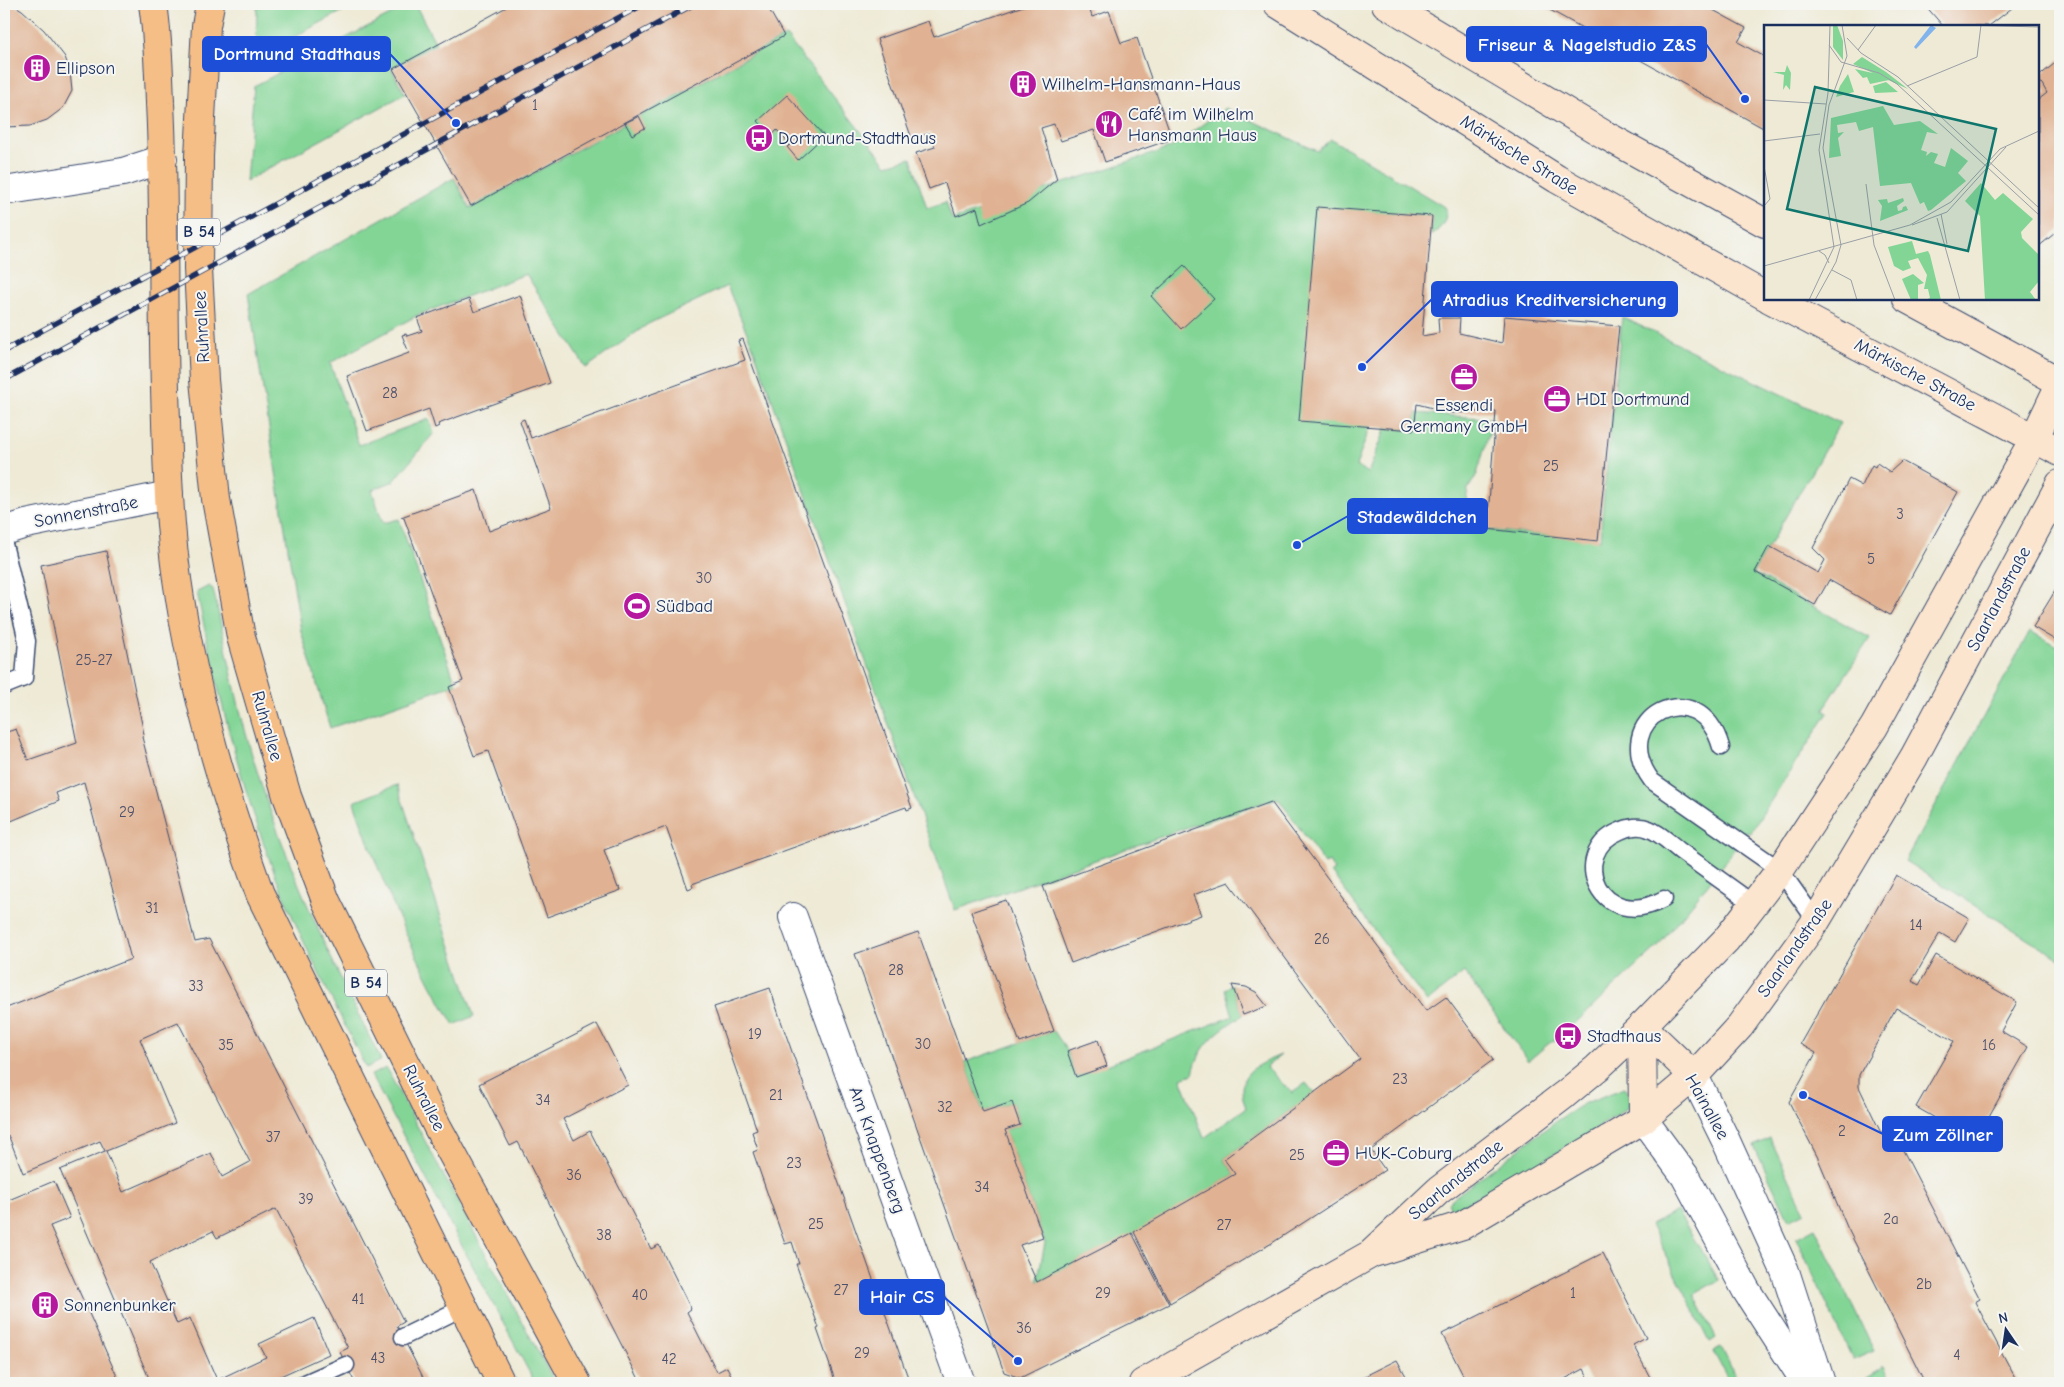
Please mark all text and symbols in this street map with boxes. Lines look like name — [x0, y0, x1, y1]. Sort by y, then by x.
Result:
inset map — [1764, 25, 2039, 300]
callout: Friseur & Nagelstudio Z&S — [1467, 27, 1706, 61]
text: Friseur & Nagelstudio Z&S — [1478, 34, 1696, 56]
callout: Dortmund Stadthaus — [203, 37, 390, 71]
text: Dortmund Stadthaus — [213, 43, 381, 65]
building icon: Ellipson — [22, 53, 52, 83]
place label: Ellipson — [56, 58, 115, 79]
building icon: Wilhelm-Hansmann-Haus — [1008, 69, 1038, 99]
place label: Wilhelm-Hansmann-Haus — [1042, 74, 1240, 95]
house number: 1 — [532, 96, 538, 114]
place label: Café im Wilhelm Hansmann Haus — [1128, 104, 1257, 146]
restaurant icon: Café im Wilhelm Hansmann Haus — [1094, 109, 1124, 139]
street label: Märkische Straße — [1456, 110, 1582, 200]
bus stop icon: Dortmund-Stadthaus — [744, 123, 774, 153]
place label: Dortmund-Stadthaus — [778, 128, 936, 149]
road number: B 54 — [178, 218, 220, 246]
callout: Atradius Kreditversicherung — [1432, 282, 1677, 316]
text: Atradius Kreditversicherung — [1443, 289, 1667, 311]
street label: Ruhrallee — [190, 291, 214, 363]
street label: Märkische Straße — [1851, 334, 1979, 416]
office icon: Essendi Germany GmbH — [1449, 362, 1479, 392]
house number: 28 — [382, 384, 398, 402]
office icon: HDI Dortmund — [1542, 384, 1572, 414]
place label: HDI Dortmund — [1576, 389, 1690, 410]
place label: Essendi Germany GmbH — [1400, 395, 1528, 437]
house number: 25 — [1543, 457, 1559, 475]
street label: Sonnenstraße — [32, 492, 140, 532]
callout: Stadewäldchen — [1348, 499, 1487, 533]
house number: 3 — [1896, 505, 1904, 523]
text: Stadewäldchen — [1357, 506, 1477, 528]
street label: Saarlandstraße — [1963, 543, 2035, 655]
house number: 5 — [1867, 550, 1875, 568]
house number: 30 — [696, 569, 712, 587]
sports icon: Südbad — [622, 591, 652, 621]
place label: Südbad — [656, 596, 713, 617]
house number: 25-27 — [76, 651, 112, 669]
street label: Ruhrallee — [247, 689, 287, 763]
house number: 29 — [119, 803, 135, 821]
street label: Saarlandstraße — [1753, 895, 1837, 1001]
house number: 31 — [145, 899, 159, 917]
house number: 14 — [1909, 916, 1923, 934]
house number: 26 — [1314, 930, 1330, 948]
house number: 28 — [888, 961, 904, 979]
road number: B 54 — [345, 970, 387, 996]
house number: 33 — [188, 977, 204, 995]
bus stop icon: Stadthaus — [1553, 1021, 1583, 1051]
house number: 19 — [748, 1025, 762, 1043]
place label: Stadthaus — [1587, 1026, 1661, 1047]
house number: 30 — [915, 1035, 931, 1053]
house number: 35 — [218, 1036, 234, 1054]
house number: 16 — [1982, 1036, 1996, 1054]
street label: Ruhrallee — [398, 1061, 450, 1135]
house number: 23 — [1392, 1070, 1408, 1088]
street label: Hainallee — [1680, 1071, 1734, 1143]
street label: Am Knappenberg — [844, 1084, 910, 1216]
house number: 21 — [769, 1086, 783, 1104]
house number: 34 — [536, 1091, 550, 1109]
house number: 32 — [937, 1098, 953, 1116]
callout: Zum Zöllner — [1883, 1117, 2002, 1151]
house number: 2 — [1838, 1122, 1846, 1140]
text: Zum Zöllner — [1893, 1124, 1993, 1146]
house number: 37 — [266, 1128, 280, 1146]
street label: Saarlandstraße — [1404, 1135, 1508, 1225]
office icon: HUK-Coburg — [1321, 1138, 1351, 1168]
place label: HUK-Coburg — [1355, 1143, 1453, 1164]
house number: 25 — [1289, 1146, 1305, 1164]
house number: 23 — [786, 1154, 802, 1172]
house number: 36 — [566, 1166, 582, 1184]
house number: 34 — [975, 1178, 989, 1196]
house number: 39 — [298, 1190, 314, 1208]
house number: 2a — [1883, 1210, 1899, 1228]
house number: 25 — [808, 1215, 824, 1233]
house number: 27 — [1217, 1216, 1231, 1234]
house number: 38 — [596, 1226, 612, 1244]
house number: 2b — [1916, 1275, 1932, 1293]
callout: Hair CS — [860, 1280, 944, 1314]
house number: 27 — [834, 1281, 848, 1299]
house number: 29 — [1095, 1284, 1111, 1302]
house number: 1 — [1570, 1284, 1576, 1302]
house number: 40 — [632, 1286, 648, 1304]
text: Hair CS — [870, 1286, 934, 1308]
building icon: Sonnenbunker — [30, 1290, 60, 1320]
house number: 41 — [351, 1290, 365, 1308]
place label: Sonnenbunker — [64, 1295, 176, 1316]
north arrow — [1982, 1304, 2032, 1354]
text: N — [1997, 1309, 2010, 1327]
house number: 36 — [1016, 1319, 1032, 1337]
house number: 29 — [854, 1344, 870, 1362]
house number: 4 — [1953, 1346, 1961, 1364]
house number: 43 — [371, 1349, 385, 1367]
house number: 42 — [661, 1350, 677, 1368]

